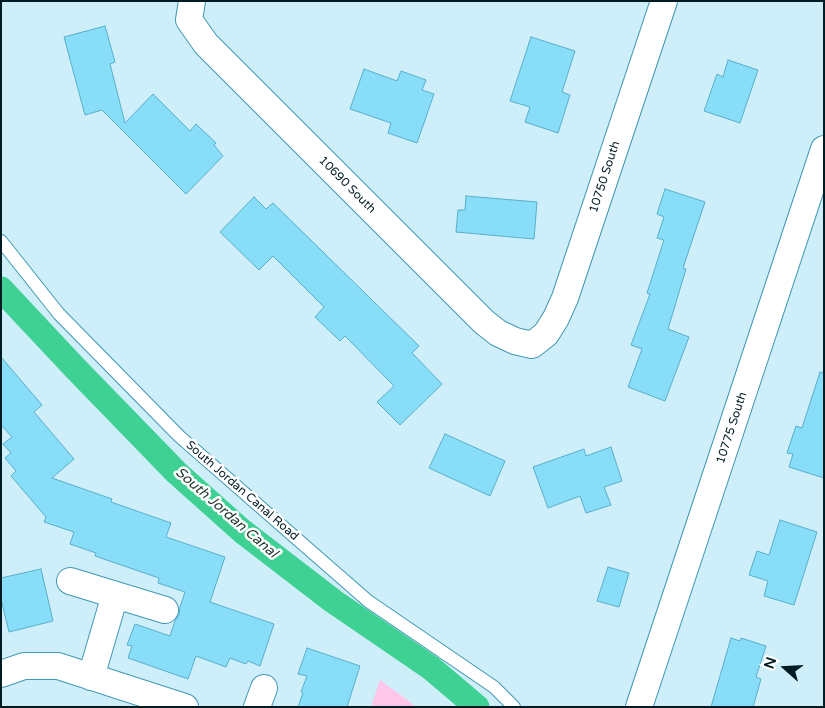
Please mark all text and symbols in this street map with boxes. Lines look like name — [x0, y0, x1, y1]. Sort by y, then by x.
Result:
street label: 10750 South — [587, 139, 623, 215]
street label: 10690 South — [316, 154, 378, 216]
street label: 10775 South — [714, 390, 750, 466]
street label: South Jordan Canal Road — [183, 438, 301, 544]
water label: South Jordan Canal — [172, 464, 280, 562]
north arrow — [760, 643, 810, 693]
text: N — [760, 655, 780, 671]

